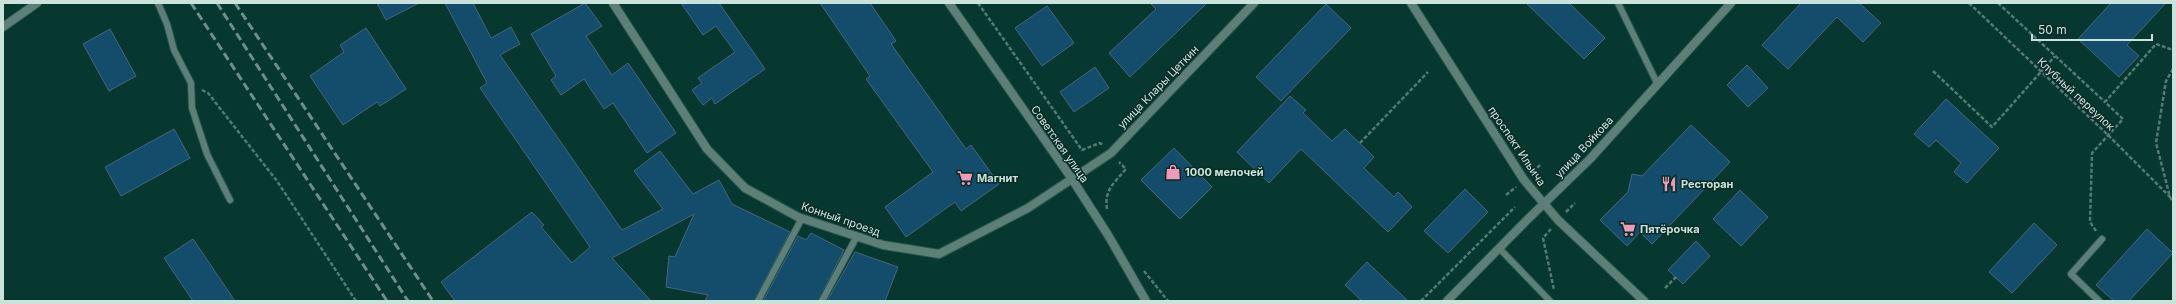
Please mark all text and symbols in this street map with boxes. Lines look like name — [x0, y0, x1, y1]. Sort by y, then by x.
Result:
scale bar — [2032, 16, 2152, 42]
text: 50 m — [2038, 22, 2067, 37]
street label: улица Клары Цеткин — [1114, 42, 1202, 132]
street label: Клубный переулок — [2034, 54, 2118, 134]
street label: Советская улица — [1028, 103, 1092, 185]
street label: проспект Ильича — [1485, 104, 1549, 188]
street label: улица Войкова — [1552, 113, 1616, 181]
shop icon: 1000 мелочей — [1164, 163, 1182, 181]
place label: 1000 мелочей — [1185, 165, 1264, 179]
supermarket icon: Магнит — [956, 169, 974, 187]
place label: Магнит — [977, 171, 1018, 185]
restaurant icon: Ресторан — [1660, 175, 1678, 193]
place label: Ресторан — [1681, 177, 1734, 191]
street label: Конный проезд — [800, 199, 883, 239]
supermarket icon: Пятёрочка — [1619, 220, 1637, 238]
place label: Пятёрочка — [1640, 222, 1700, 236]

